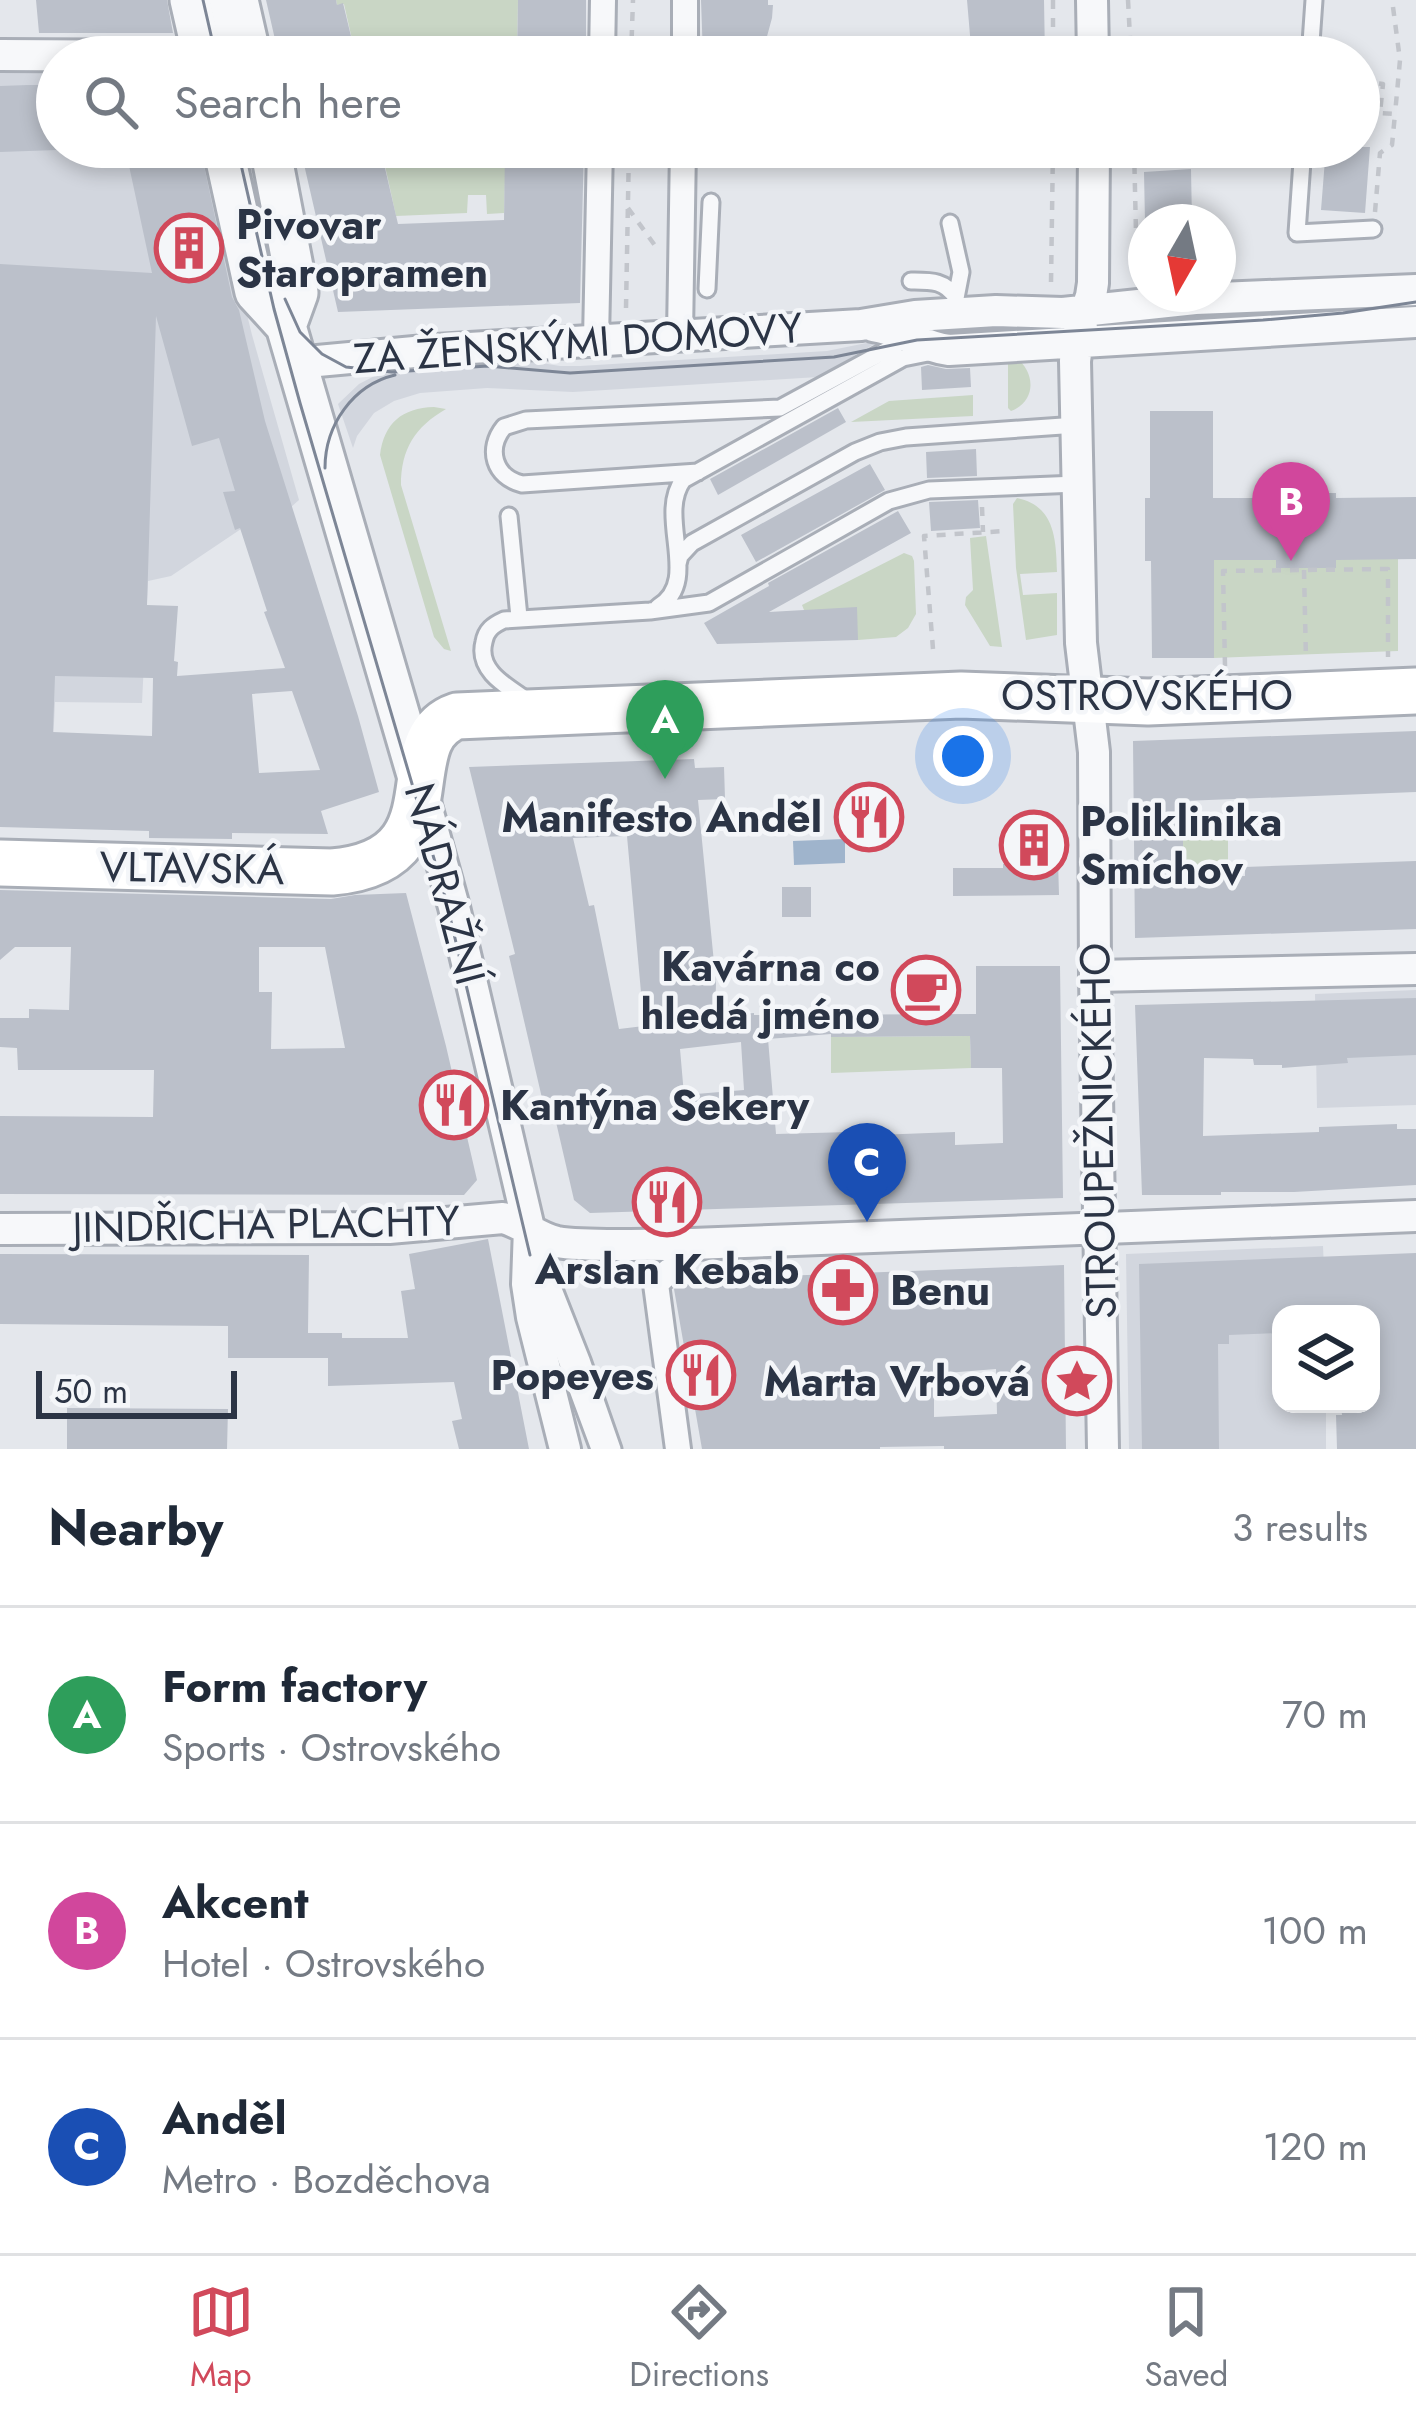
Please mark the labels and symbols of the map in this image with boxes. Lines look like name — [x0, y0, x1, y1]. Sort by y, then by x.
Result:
place label: Pivovar Staropramen — [236, 194, 488, 303]
north arrow — [1128, 204, 1236, 312]
building icon: Pivovar Staropramen — [154, 213, 224, 283]
street label: ZA ŽENSKÝMI DOMOVY — [352, 297, 805, 389]
pin: B — [1252, 462, 1330, 561]
street label: OSTROVSKÉHO — [1001, 665, 1293, 726]
pin: A — [626, 680, 704, 779]
your location — [933, 726, 993, 786]
street label: NÁDRAŽNÍ — [389, 777, 501, 992]
restaurant icon: Manifesto Anděl — [834, 782, 904, 852]
place label: Manifesto Anděl — [501, 787, 822, 848]
place label: Poliklinika Smíchov — [1080, 791, 1282, 900]
building icon: Poliklinika Smíchov — [999, 810, 1069, 880]
street label: VLTAVSKÁ — [99, 836, 285, 900]
place label: Kavárna co hledá jméno — [640, 936, 880, 1045]
street label: STROUPEŽNICKÉHO — [1064, 942, 1132, 1320]
cafe icon: Kavárna co hledá jméno — [891, 955, 961, 1025]
restaurant icon: Kantýna Sekery — [419, 1070, 489, 1140]
place label: Kantýna Sekery — [500, 1075, 810, 1136]
pin: C — [828, 1123, 906, 1222]
restaurant icon: Arslan Kebab — [632, 1167, 702, 1237]
street label: JINDŘICHA PLACHTY — [67, 1190, 461, 1258]
place label: Arslan Kebab — [534, 1239, 799, 1300]
pharmacy icon: Benu — [808, 1255, 878, 1325]
place label: Benu — [890, 1260, 990, 1321]
restaurant icon: Popeyes — [666, 1340, 736, 1410]
place label: Popeyes — [490, 1345, 654, 1406]
place icon: Marta Vrbová — [1042, 1346, 1112, 1416]
place label: Marta Vrbová — [764, 1351, 1030, 1412]
scale bar — [36, 1365, 237, 1418]

